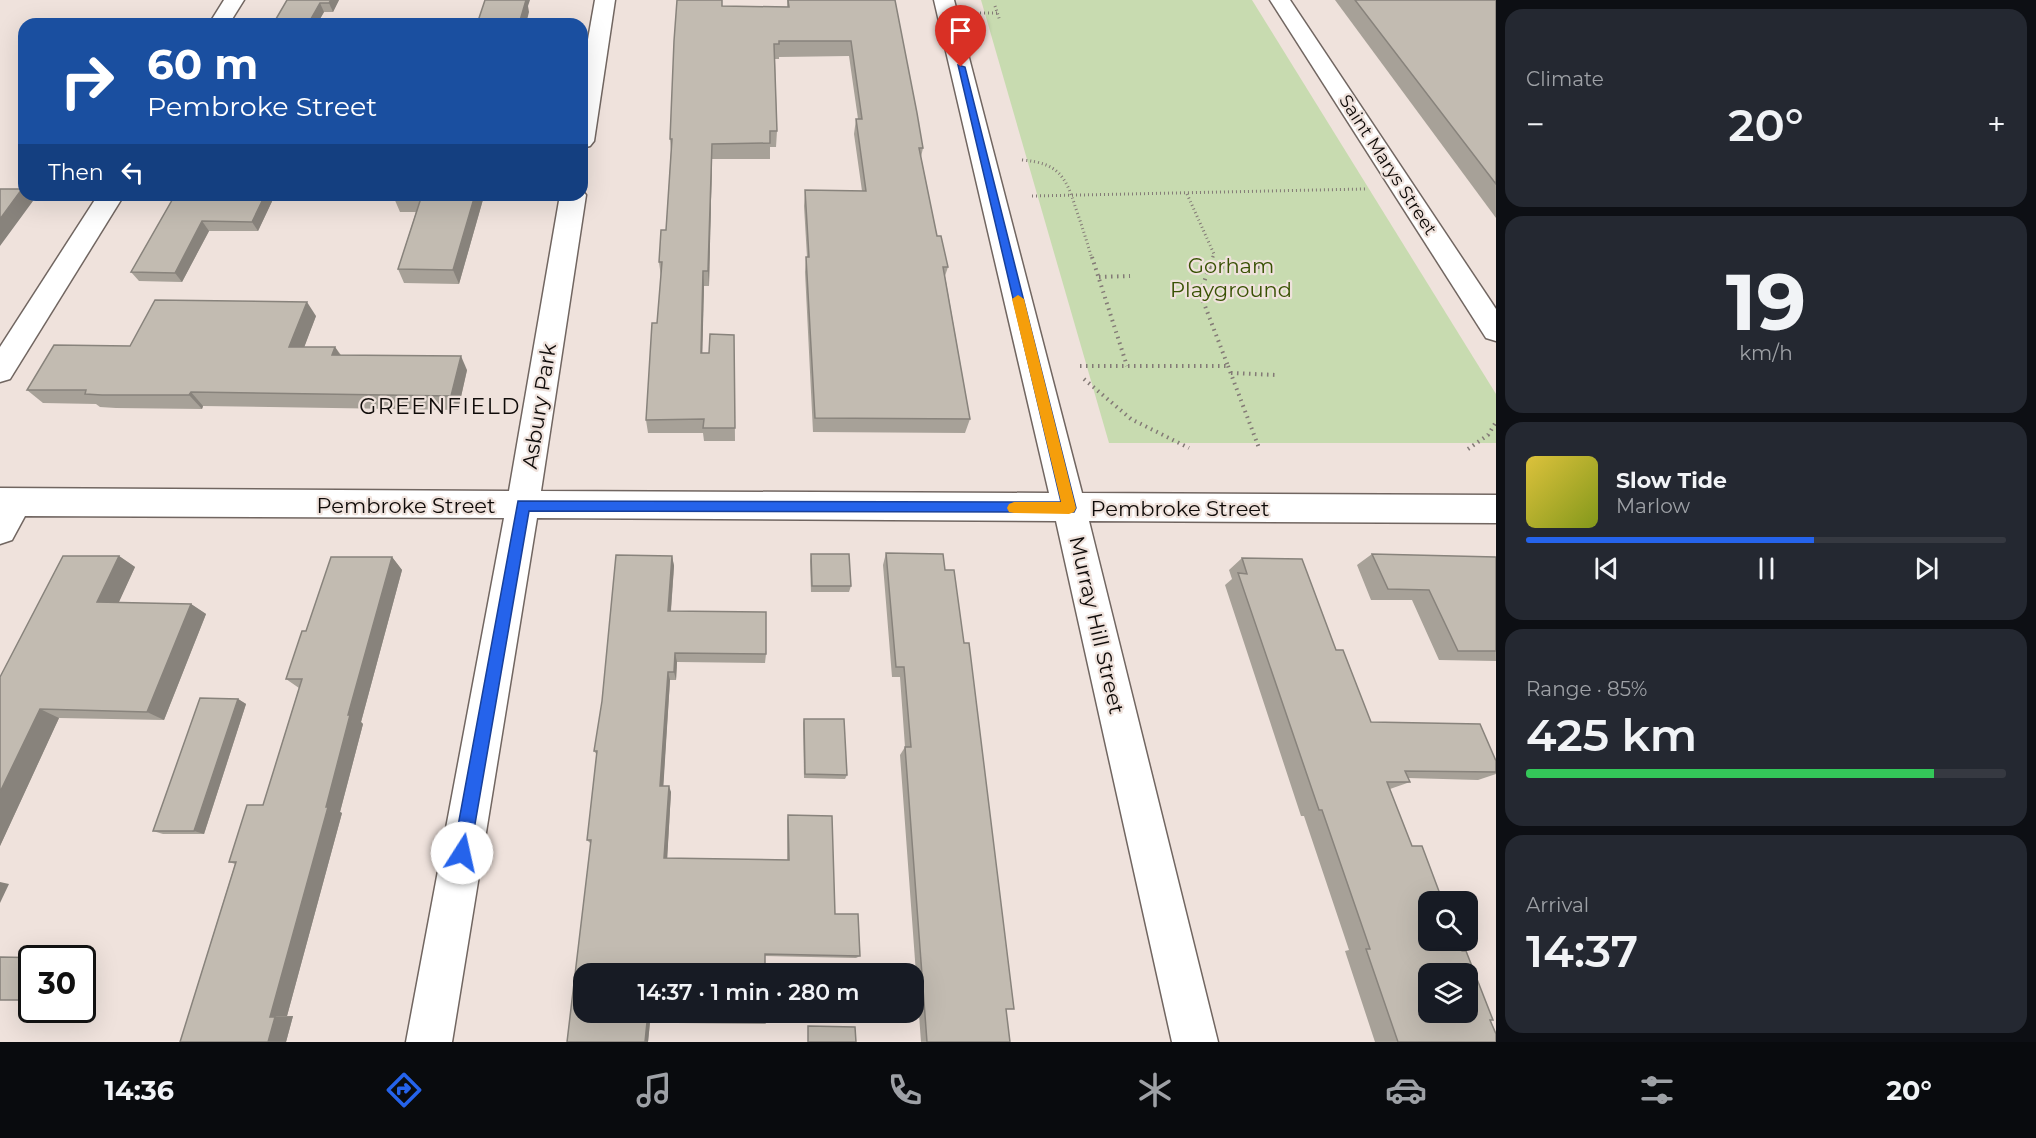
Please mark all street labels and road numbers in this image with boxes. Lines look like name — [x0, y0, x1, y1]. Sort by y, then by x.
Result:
street label: Saint Marys Street — [1334, 91, 1442, 239]
street label: Asbury Park — [517, 341, 561, 471]
street label: Pembroke Street — [316, 493, 496, 518]
street label: Pembroke Street — [1090, 496, 1270, 521]
street label: Murray Hill Street — [1064, 534, 1130, 716]

